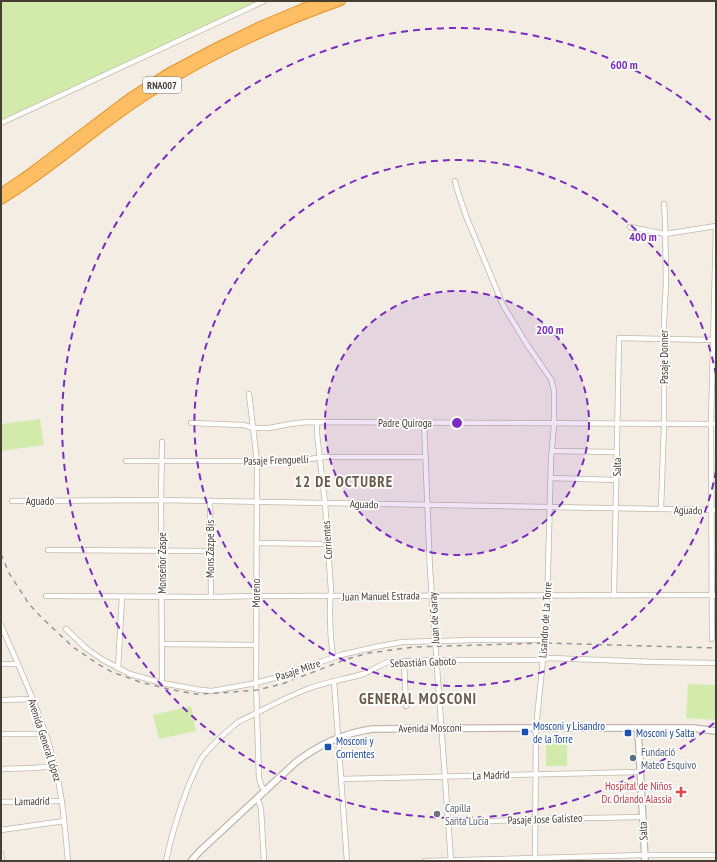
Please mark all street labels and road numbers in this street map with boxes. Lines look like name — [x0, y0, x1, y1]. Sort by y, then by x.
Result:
road number: RNA007 — [143, 77, 181, 93]
street label: Pasaje Donner — [657, 330, 671, 384]
street label: Padre Quiroga — [378, 416, 432, 430]
street label: Pasaje Frenguelli — [243, 452, 309, 468]
street label: Salta — [610, 457, 624, 477]
street label: Aguado — [26, 494, 55, 508]
street label: Aguado — [350, 497, 379, 511]
street label: Aguado — [674, 503, 703, 517]
street label: Mons.Zazpe Bis — [203, 520, 217, 578]
street label: Corrientes — [319, 520, 335, 560]
street label: Monseñor Zaspe — [155, 532, 169, 594]
street label: Moreno — [249, 578, 263, 607]
street label: Lisandro de La Torre — [535, 581, 555, 659]
street label: Juan Manuel Estrada — [341, 588, 420, 604]
street label: Juan de Garay — [426, 591, 442, 645]
street label: Sebastián Gaboto — [390, 654, 457, 670]
street label: Pasaje Mitre — [274, 656, 323, 684]
street label: Avenida General López — [25, 697, 65, 783]
street label: Avenida Mosconi — [398, 720, 462, 736]
street label: La Madrid — [472, 767, 510, 783]
street label: Lamadrid — [14, 794, 50, 808]
street label: Pasaje Jose Galisteo — [507, 811, 583, 827]
street label: Salta — [636, 821, 650, 841]

